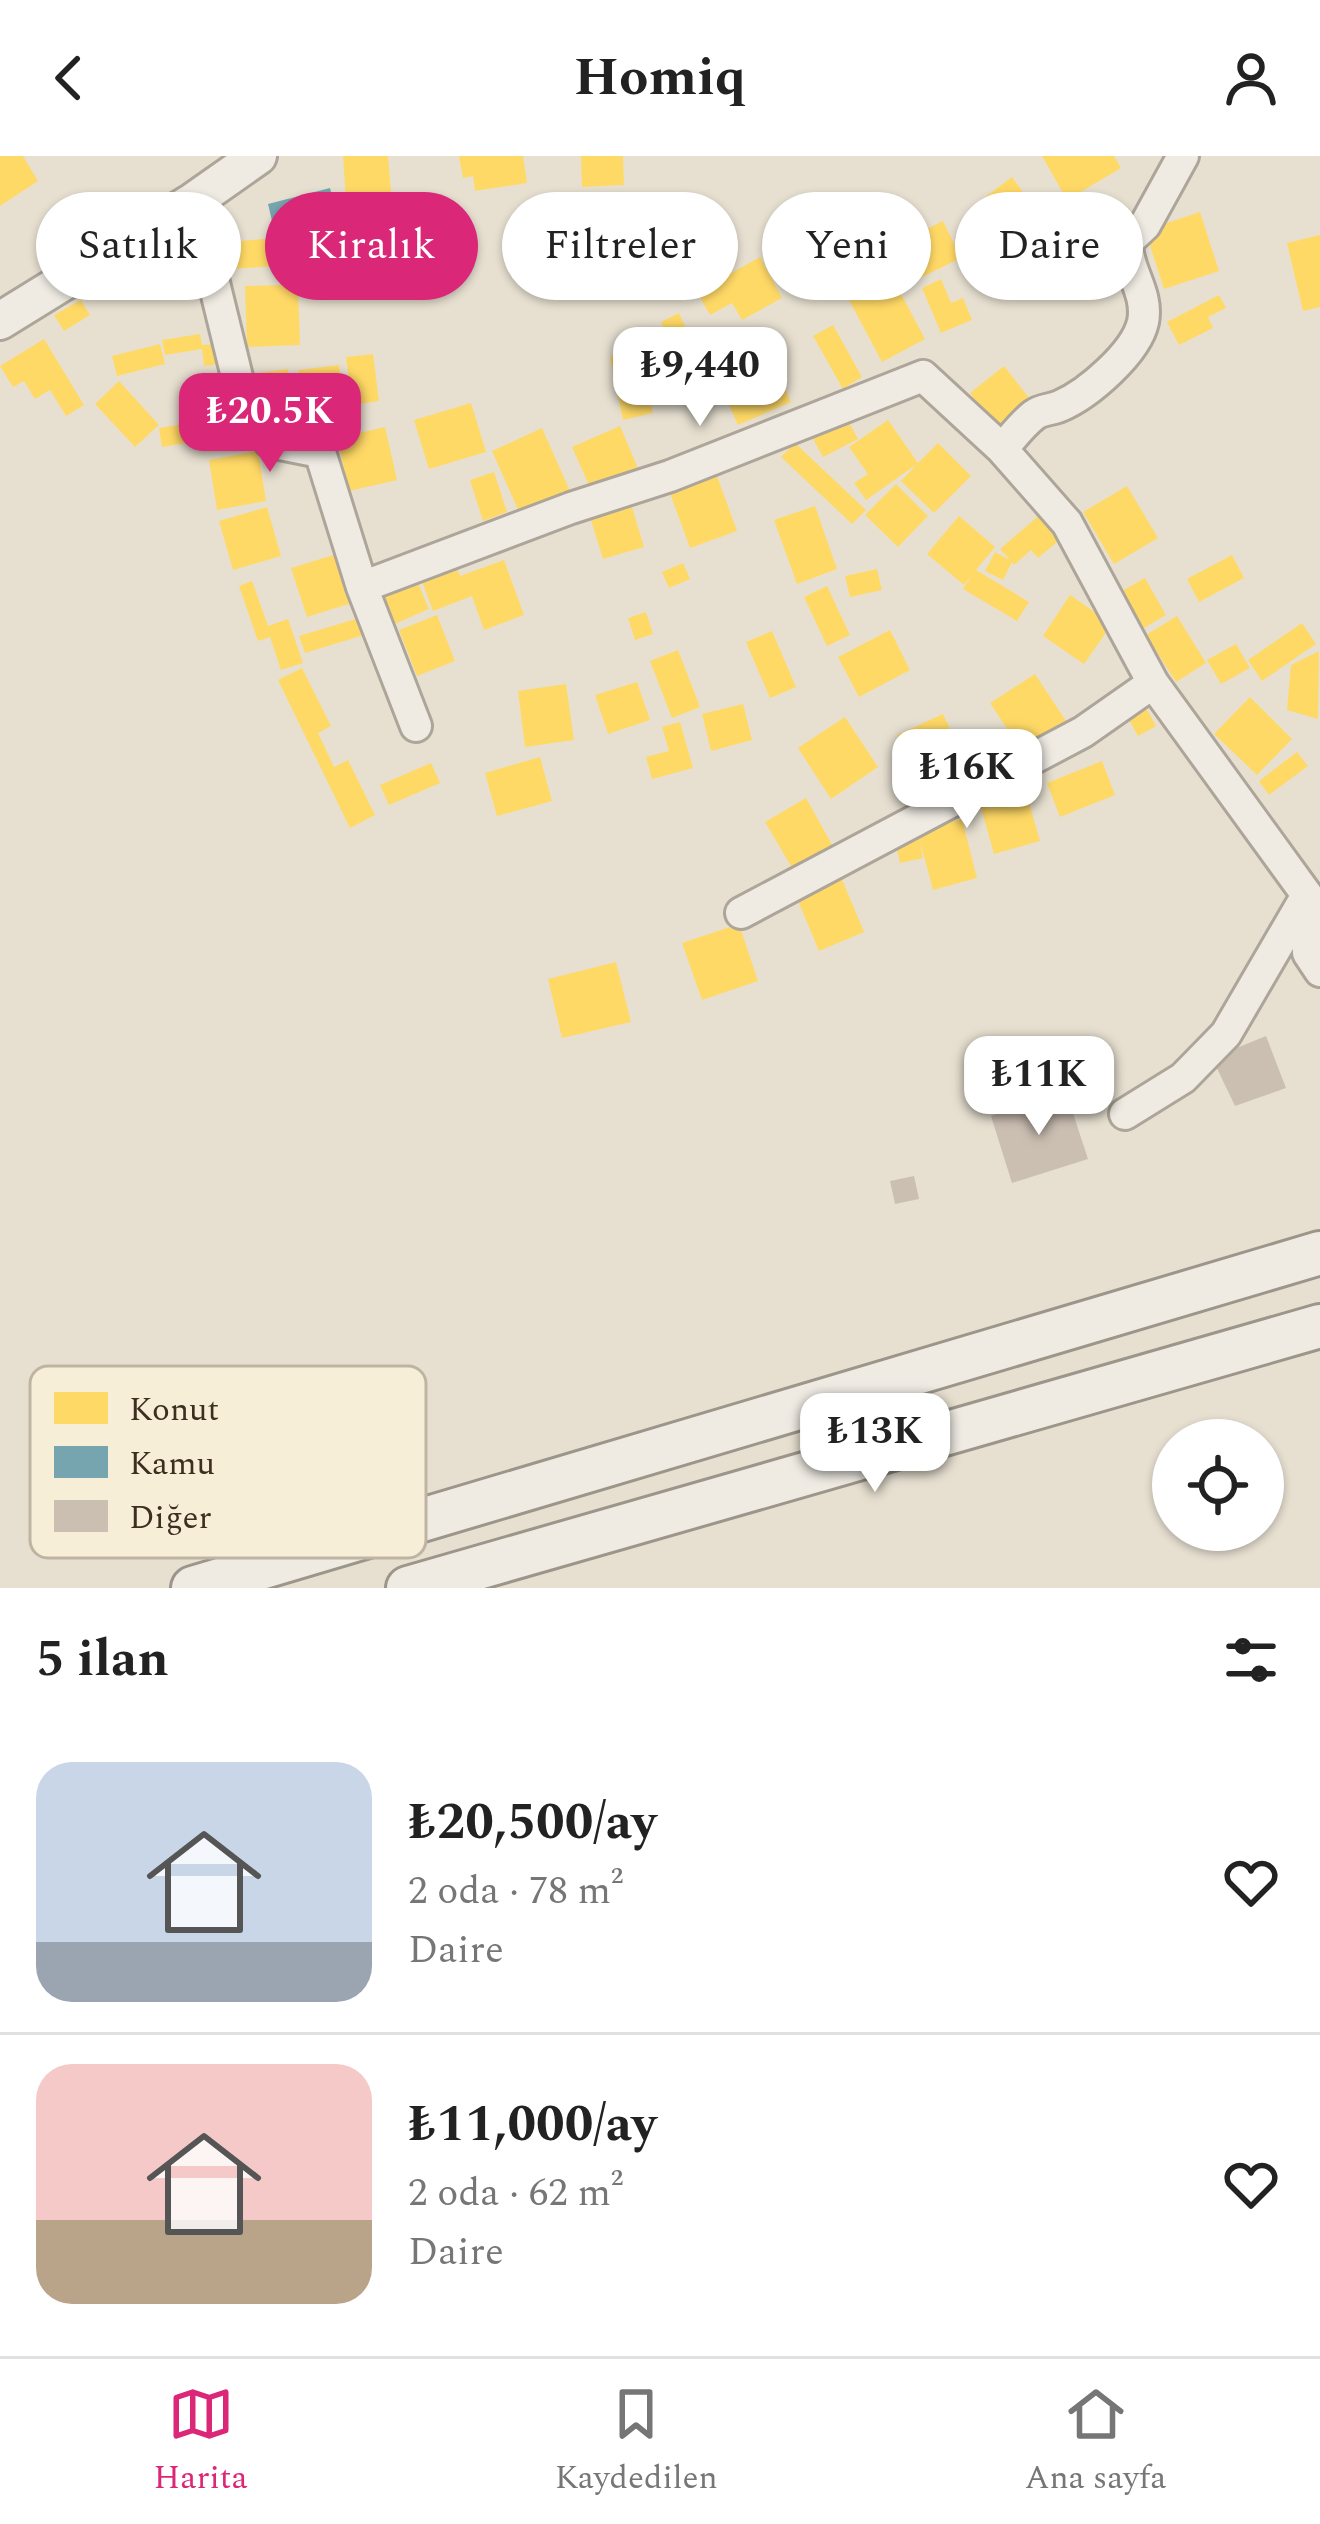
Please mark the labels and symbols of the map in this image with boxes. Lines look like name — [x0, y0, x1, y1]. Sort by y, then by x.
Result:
pin: ₺9,440 — [602, 327, 798, 429]
pin: ₺20.5K — [172, 373, 368, 475]
pin: ₺16K — [896, 729, 1038, 831]
pin: ₺11K — [968, 1036, 1110, 1138]
legend — [30, 1366, 426, 1558]
text: Konut — [129, 1385, 219, 1435]
pin: ₺13K — [804, 1393, 946, 1495]
text: Kamu — [129, 1439, 215, 1489]
text: Diğer — [129, 1493, 212, 1543]

